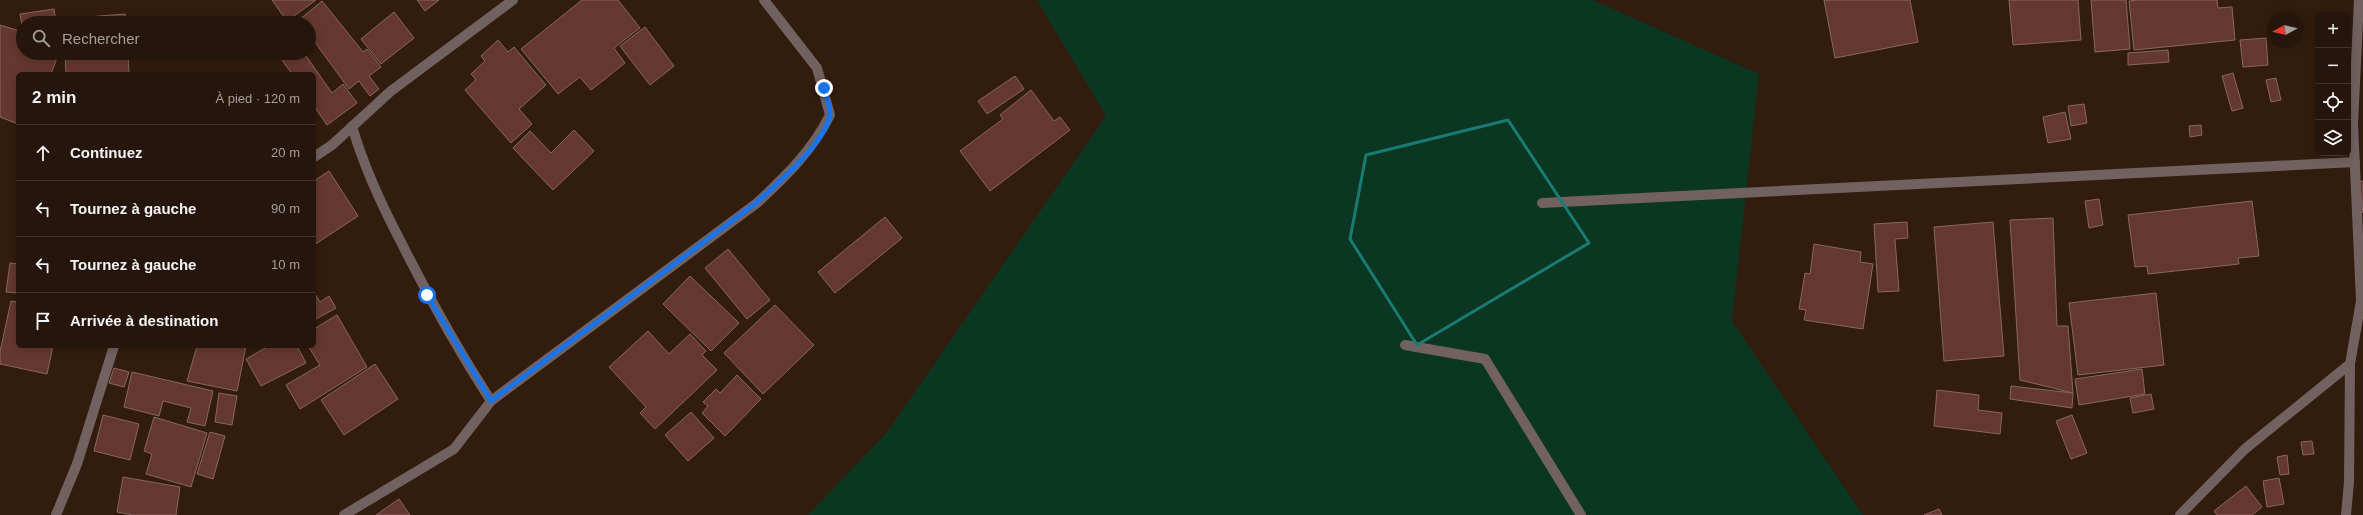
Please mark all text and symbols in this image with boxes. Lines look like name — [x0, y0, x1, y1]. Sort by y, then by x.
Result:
north arrow — [2267, 12, 2303, 48]
map controls — [2315, 12, 2351, 156]
button: + — [2315, 12, 2351, 48]
search box — [16, 16, 316, 60]
icon: search — [30, 27, 52, 49]
text: Rechercher — [62, 30, 140, 47]
button: − — [2315, 48, 2351, 84]
route end — [815, 79, 833, 97]
button: locate — [2315, 84, 2351, 120]
text: 2 min — [32, 88, 76, 107]
text: À pied · 120 m — [215, 91, 300, 106]
button: layers — [2315, 120, 2351, 156]
icon: ahead — [32, 142, 54, 164]
text: Continuez — [70, 144, 143, 161]
text: 20 m — [271, 145, 300, 160]
icon: left — [32, 198, 54, 220]
text: Tournez à gauche — [70, 200, 196, 217]
text: 90 m — [271, 201, 300, 216]
icon: left — [32, 254, 54, 276]
text: Tournez à gauche — [70, 256, 196, 273]
text: 10 m — [271, 257, 300, 272]
route start — [418, 286, 436, 304]
icon: arrive — [32, 310, 54, 332]
text: Arrivée à destination — [70, 312, 218, 329]

